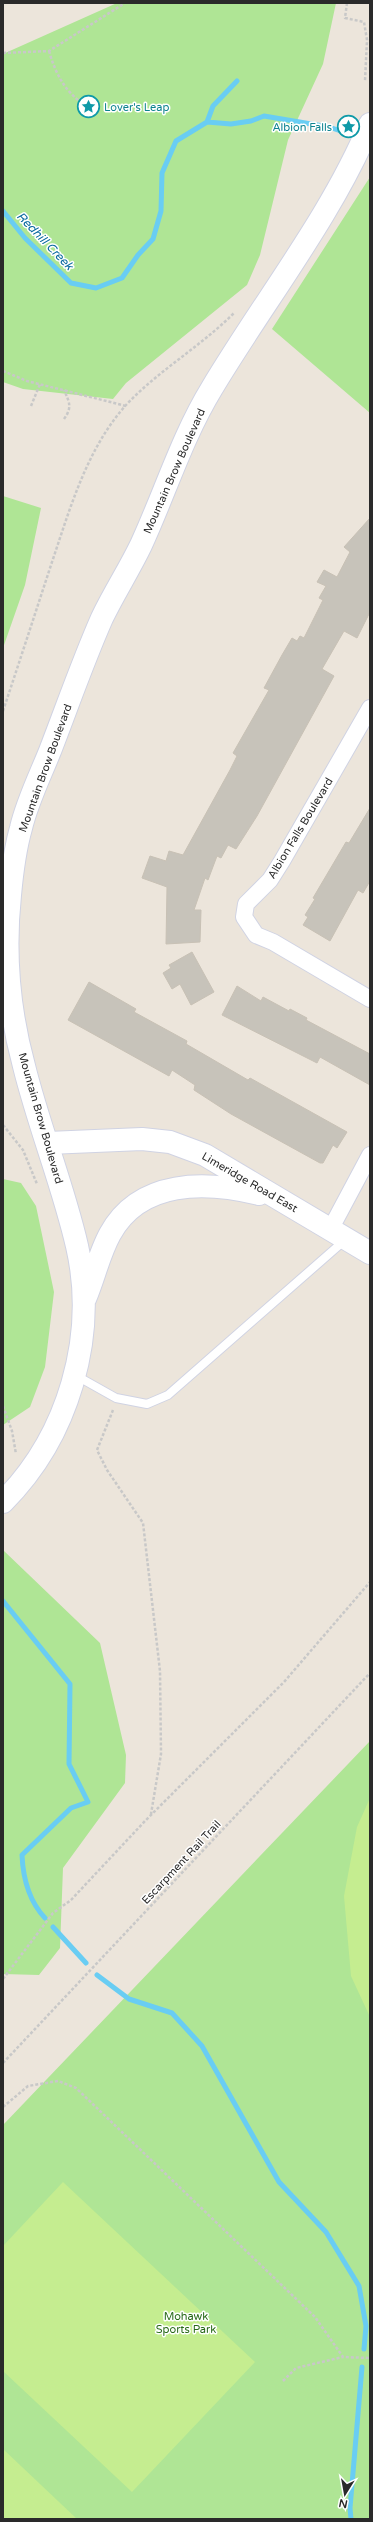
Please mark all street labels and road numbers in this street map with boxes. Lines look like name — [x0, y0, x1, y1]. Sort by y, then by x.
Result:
street label: Mountain Brow Boulevard — [141, 407, 208, 536]
street label: Mountain Brow Boulevard — [16, 702, 75, 834]
street label: Albion Falls Boulevard — [265, 775, 336, 881]
street label: Mountain Brow Boulevard — [16, 1051, 65, 1185]
street label: Limeridge Road East — [200, 1150, 300, 1215]
street label: Escarpment Rail Trail — [139, 1818, 224, 1907]

